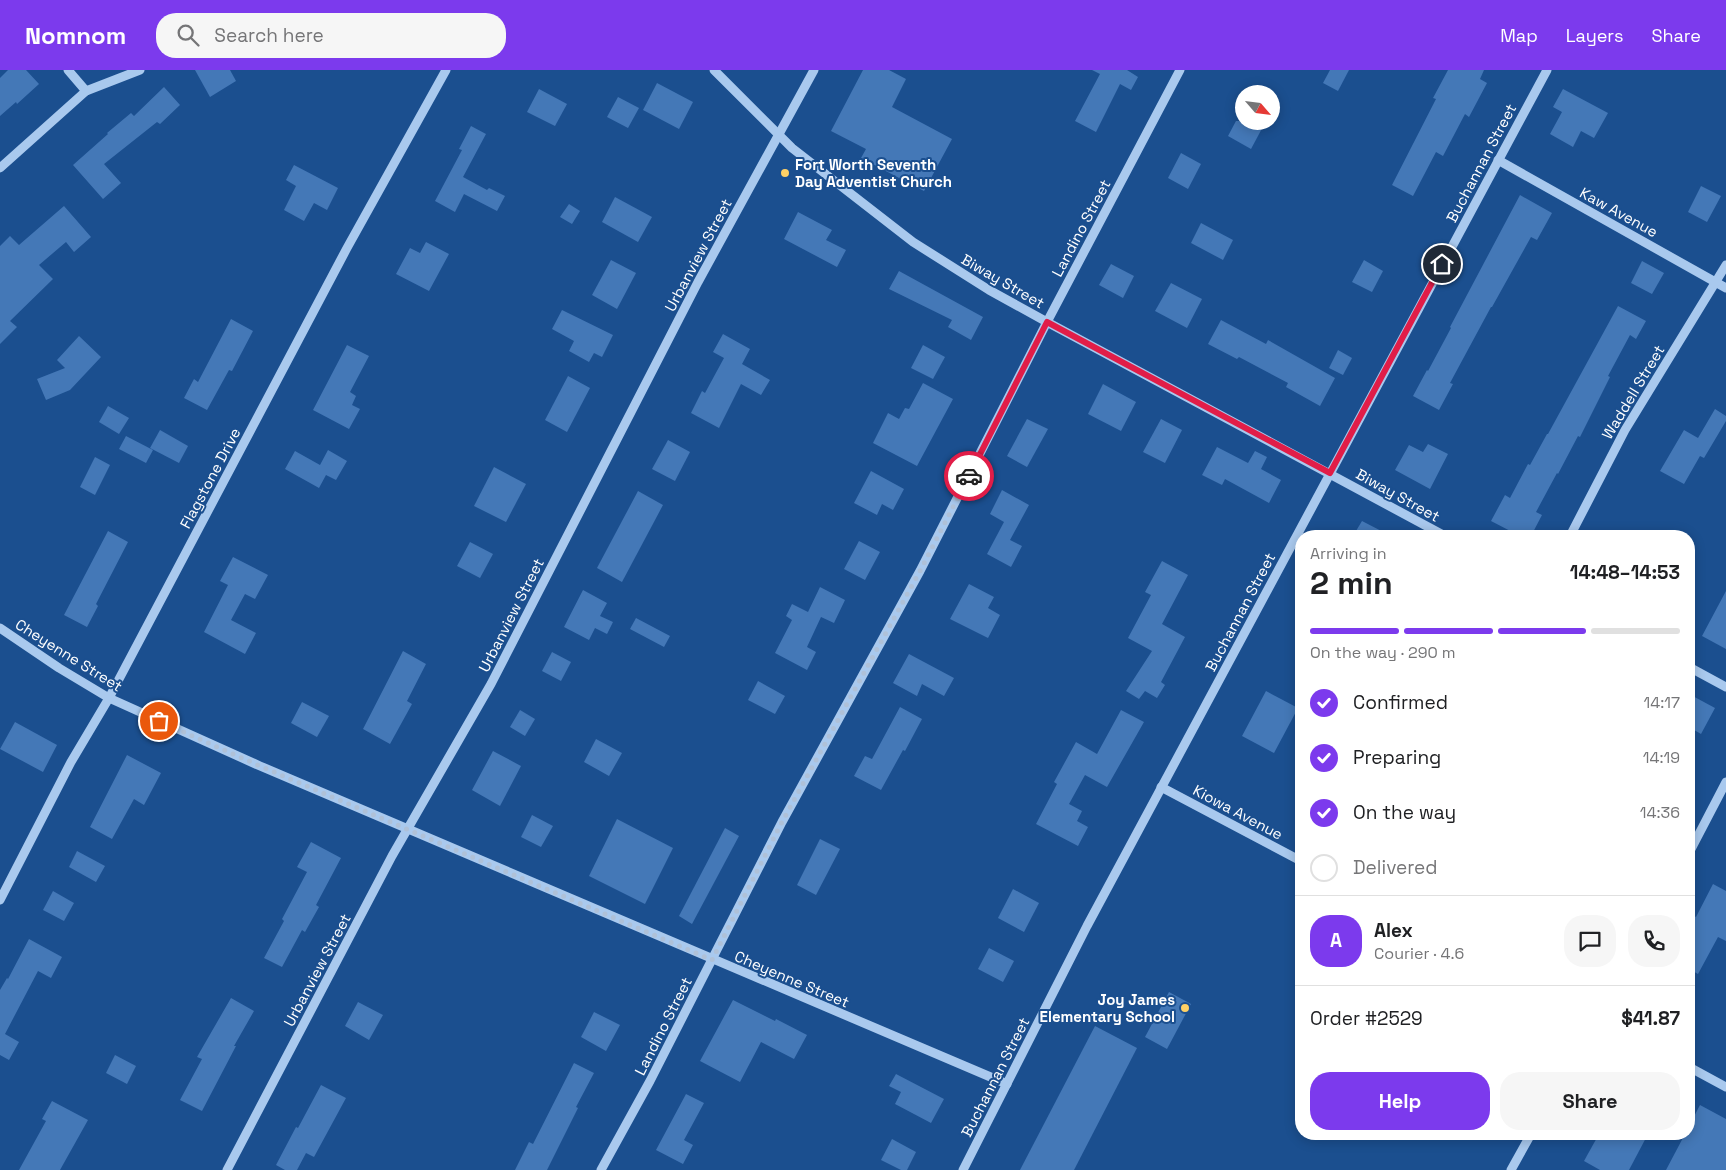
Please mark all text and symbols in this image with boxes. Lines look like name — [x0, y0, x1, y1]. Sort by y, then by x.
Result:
search box — [156, 13, 506, 58]
text: Nomnom — [25, 20, 126, 51]
icon: search — [174, 21, 202, 49]
text: Search here — [214, 23, 324, 48]
text: Map — [1500, 24, 1538, 47]
text: Layers — [1566, 24, 1623, 47]
text: Share — [1651, 24, 1701, 47]
north arrow — [1235, 85, 1280, 130]
map controls — [1235, 85, 1280, 130]
street label: Buchannan Street — [1442, 100, 1520, 226]
place label: Fort Worth Seventh Day Adventist Church — [795, 155, 952, 191]
marker: Fort Worth Seventh Day Adventist Church — [779, 167, 791, 179]
street label: Landino Street — [1047, 176, 1115, 280]
street label: Kaw Avenue — [1577, 183, 1661, 241]
street label: Urbanview Street — [660, 195, 736, 315]
pin — [1421, 243, 1463, 285]
street label: Biway Street — [958, 250, 1048, 312]
icon: home — [1428, 250, 1456, 278]
street label: Waddell Street — [1597, 341, 1669, 443]
street label: Flagstone Drive — [175, 424, 245, 532]
courier — [944, 451, 994, 501]
icon: car — [955, 462, 983, 490]
street label: Biway Street — [1353, 464, 1443, 526]
text: Arriving in — [1310, 543, 1387, 564]
street label: Buchannan Street — [1201, 549, 1279, 675]
street label: Urbanview Street — [474, 555, 548, 675]
text: 14:48–14:53 — [1570, 560, 1680, 585]
text: 2 min — [1310, 563, 1393, 603]
street label: Cheyenne Street — [12, 614, 126, 696]
text: On the way · 290 m — [1310, 642, 1456, 663]
icon: check — [1310, 689, 1338, 717]
text: Confirmed — [1353, 690, 1448, 715]
text: 14:17 — [1644, 692, 1680, 713]
pin — [138, 700, 180, 742]
icon: bag — [145, 707, 173, 735]
icon: check — [1310, 744, 1338, 772]
text: Preparing — [1353, 745, 1441, 770]
text: 14:19 — [1643, 747, 1680, 768]
street label: Kiowa Avenue — [1190, 780, 1286, 844]
icon: check — [1310, 799, 1338, 827]
text: On the way — [1353, 800, 1456, 825]
text: 14:36 — [1640, 802, 1680, 823]
text: Delivered — [1353, 855, 1438, 880]
street label: Urbanview Street — [279, 910, 355, 1030]
button: chat — [1564, 915, 1616, 967]
button: phone — [1628, 915, 1680, 967]
text: Alex — [1374, 918, 1413, 943]
text: A — [1330, 928, 1342, 953]
text: Courier · 4.6 — [1374, 943, 1464, 964]
street label: Cheyenne Street — [732, 946, 852, 1012]
street label: Landino Street — [630, 974, 696, 1078]
place label: Joy James Elementary School — [1040, 990, 1175, 1026]
marker: Joy James Elementary School — [1179, 1002, 1191, 1014]
text: Order #2529 — [1310, 1006, 1423, 1031]
text: $41.87 — [1621, 1006, 1680, 1031]
street label: Buchannan Street — [957, 1014, 1033, 1140]
button: Help — [1310, 1072, 1490, 1130]
button: Share — [1500, 1072, 1680, 1130]

